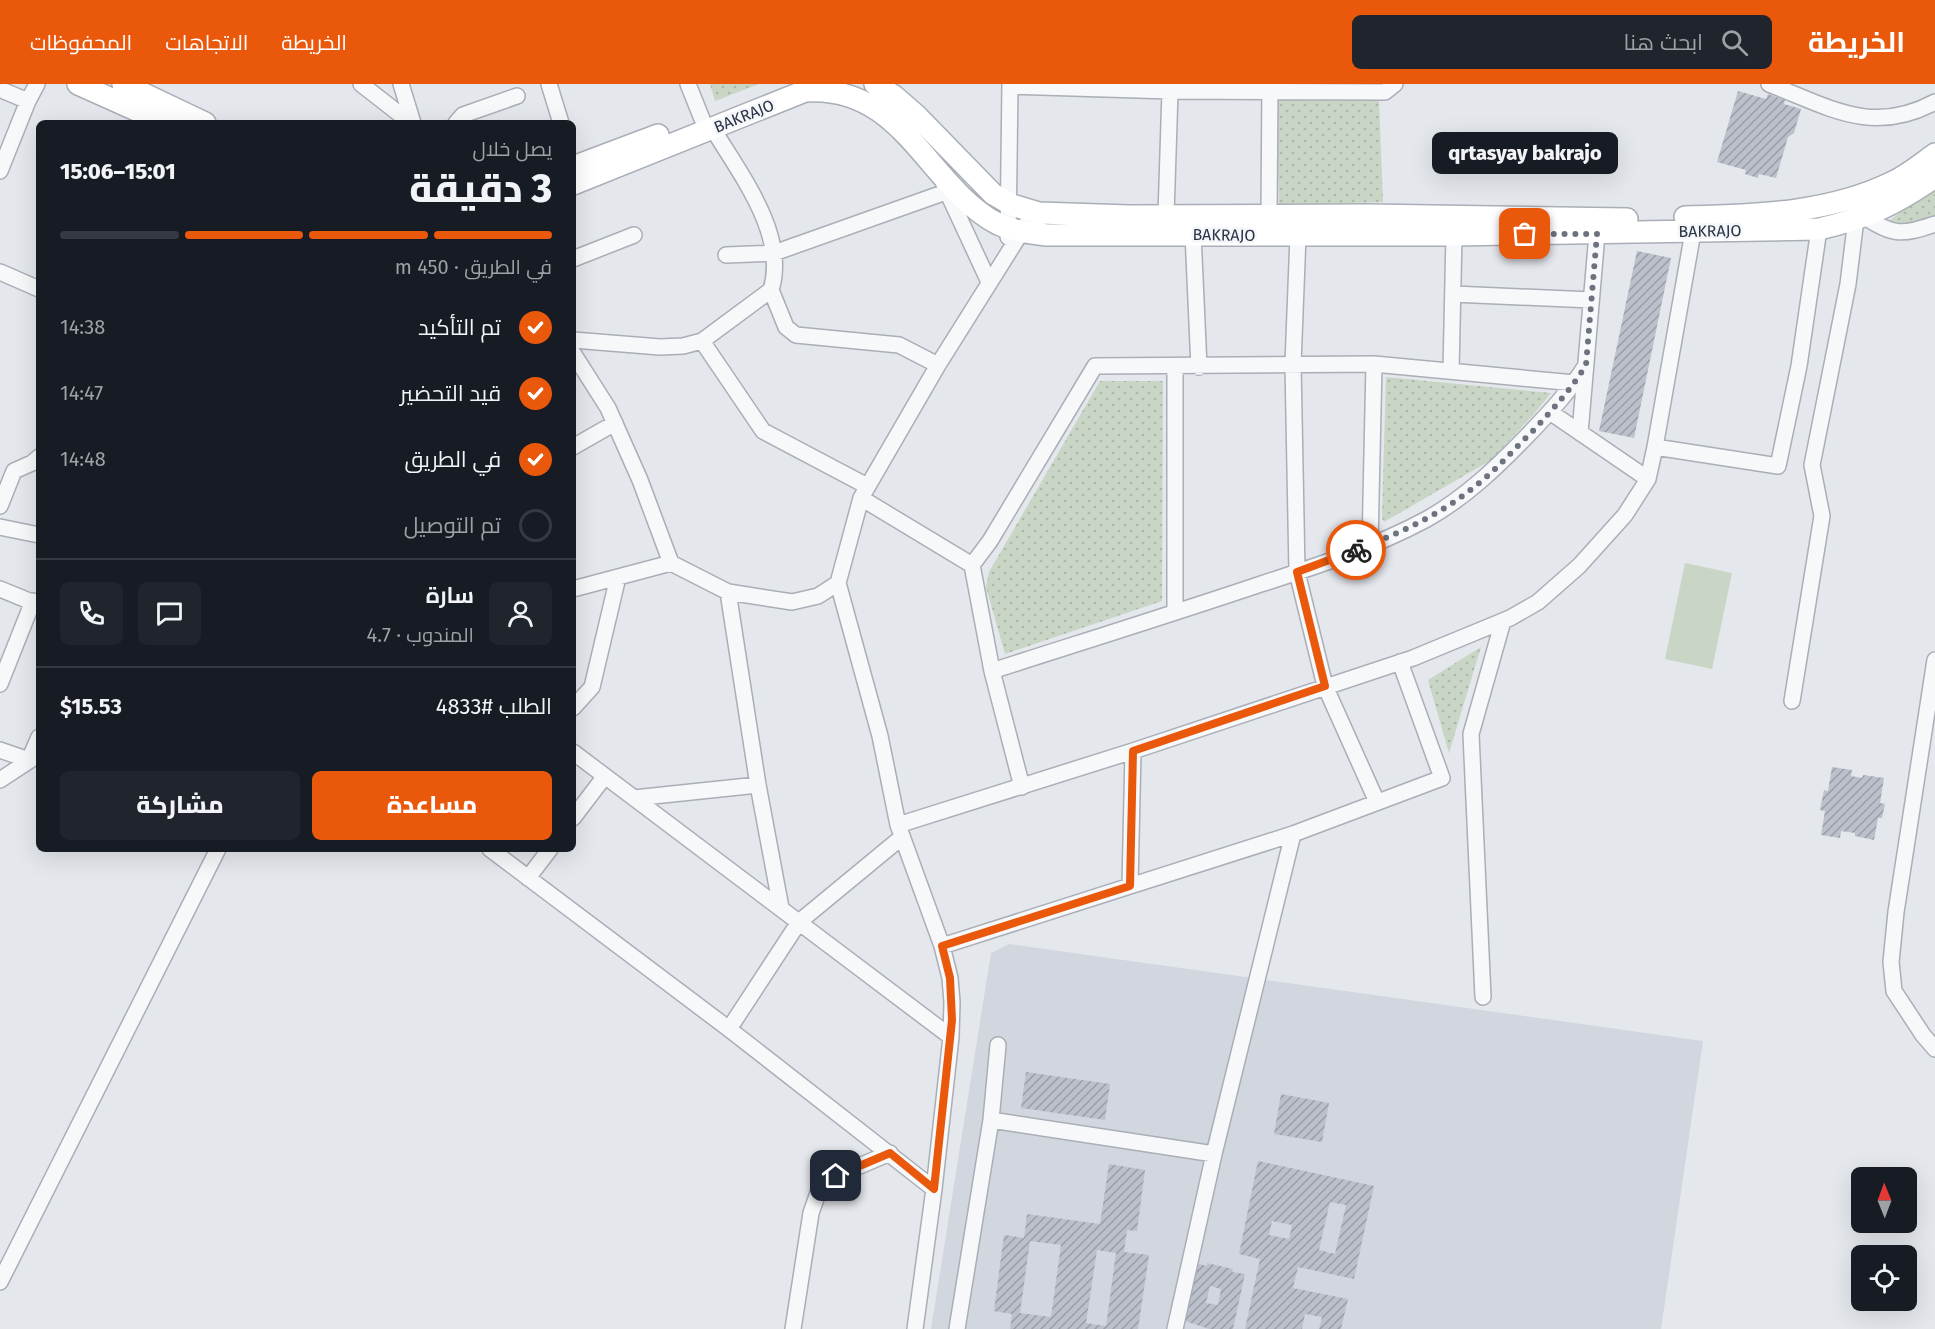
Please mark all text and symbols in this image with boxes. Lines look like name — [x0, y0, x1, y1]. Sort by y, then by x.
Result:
search box — [1352, 15, 1772, 69]
icon: search — [1718, 26, 1751, 59]
text: الخريطة — [1808, 26, 1905, 59]
text: ابحث هنا — [1624, 29, 1703, 56]
text: المحفوظات — [30, 30, 132, 56]
text: الاتجاهات — [165, 30, 248, 56]
text: الخريطة — [281, 30, 347, 56]
street label: BAKRAJO — [711, 95, 777, 137]
callout: qrtasyay bakrajo — [1432, 132, 1618, 174]
text: يصل خلال — [472, 137, 552, 161]
text: qrtasyay bakrajo — [1448, 141, 1602, 165]
text: 15:01–15:06 — [60, 158, 176, 185]
text: 3 دقيقة — [409, 166, 552, 212]
pin — [1499, 208, 1550, 259]
icon: bag — [1508, 217, 1541, 250]
street label: BAKRAJO — [1678, 221, 1742, 241]
street label: BAKRAJO — [1192, 225, 1256, 245]
text: في الطريق · 450 m — [395, 255, 552, 279]
icon: check — [519, 311, 552, 344]
text: تم التأكيد — [418, 314, 501, 341]
text: 14:38 — [60, 315, 105, 339]
icon: check — [519, 377, 552, 410]
text: قيد التحضير — [400, 380, 501, 407]
text: 14:47 — [60, 381, 103, 405]
icon: check — [519, 443, 552, 476]
text: في الطريق — [404, 446, 501, 473]
text: 14:48 — [60, 447, 106, 471]
text: تم التوصيل — [404, 512, 501, 539]
courier — [1326, 520, 1386, 580]
icon: bike — [1340, 534, 1373, 567]
button: phone — [60, 582, 123, 645]
button: chat — [138, 582, 201, 645]
text: سارة — [426, 582, 474, 609]
button: person — [489, 582, 552, 645]
text: المندوب · 4.7 — [367, 623, 474, 647]
text: $15.53 — [60, 693, 122, 720]
text: الطلب #4833 — [436, 693, 552, 720]
button: مشاركة — [60, 771, 300, 840]
button: مساعدة — [312, 771, 552, 840]
pin — [810, 1150, 861, 1201]
icon: home — [819, 1159, 852, 1192]
north arrow — [1851, 1167, 1917, 1233]
map controls — [1851, 1167, 1917, 1311]
button: locate — [1851, 1245, 1917, 1311]

